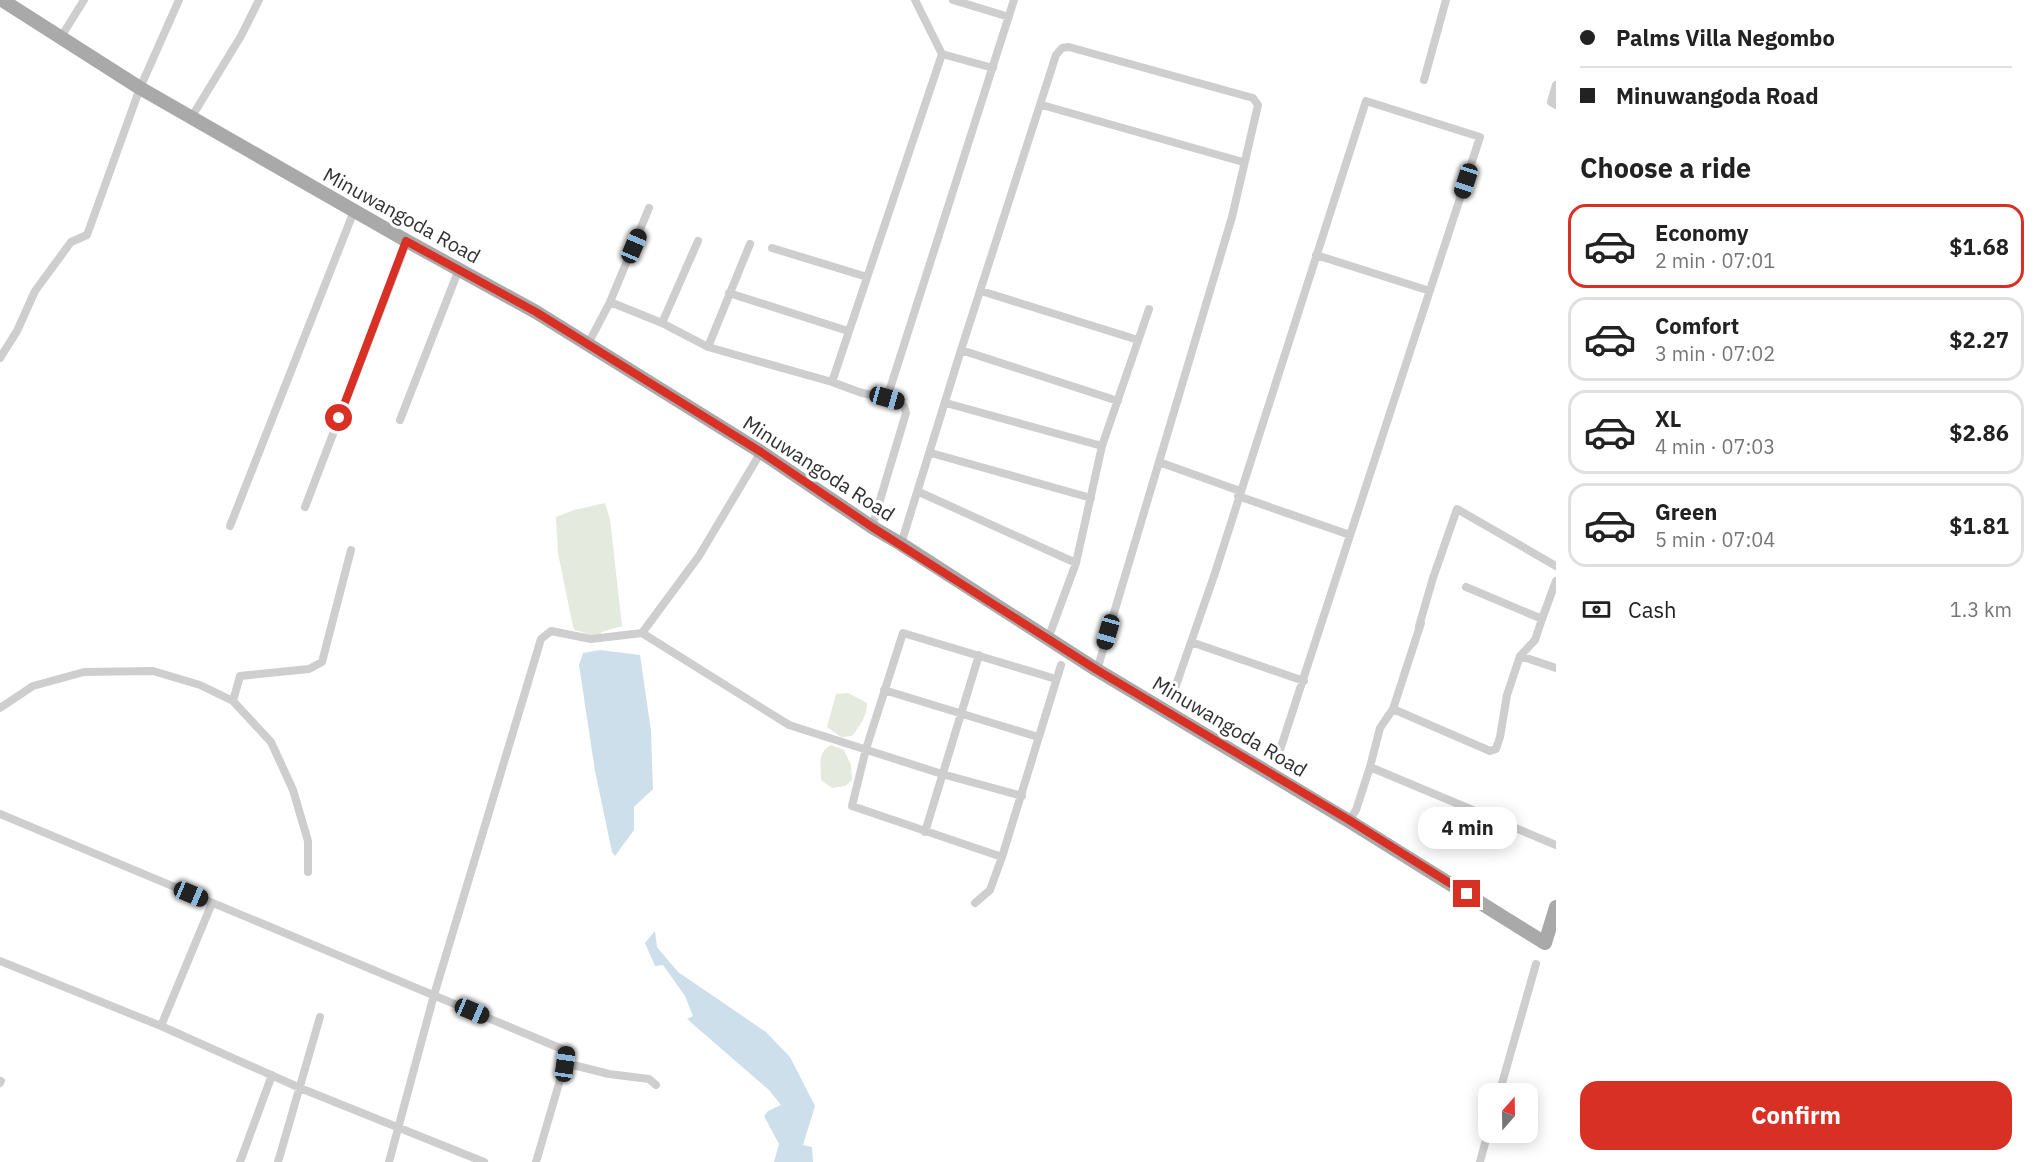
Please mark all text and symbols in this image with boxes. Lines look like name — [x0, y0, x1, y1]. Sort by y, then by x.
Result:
text: Palms Villa Negombo — [1616, 23, 1835, 52]
text: Minuwangoda Road — [1616, 81, 1819, 110]
text: Choose a ride — [1580, 150, 1751, 185]
street label: Minuwangoda Road — [319, 161, 485, 269]
car — [1452, 161, 1480, 201]
text: Economy — [1655, 218, 1749, 247]
icon: car — [1583, 219, 1637, 273]
car — [619, 226, 649, 266]
text: $1.68 — [1949, 232, 2009, 261]
text: 2 min · 07:01 — [1655, 247, 1775, 274]
text: Comfort — [1655, 311, 1739, 340]
icon: car — [1583, 312, 1637, 366]
text: $2.27 — [1949, 325, 2009, 354]
text: 3 min · 07:02 — [1655, 340, 1775, 367]
car — [867, 384, 907, 412]
route start — [325, 404, 352, 431]
text: XL — [1655, 404, 1681, 433]
icon: car — [1583, 405, 1637, 459]
street label: Minuwangoda Road — [738, 409, 900, 527]
text: $2.86 — [1949, 418, 2009, 447]
text: 4 min · 07:03 — [1655, 433, 1775, 460]
text: Green — [1655, 497, 1717, 526]
icon: car — [1583, 498, 1637, 552]
text: $1.81 — [1949, 511, 2009, 540]
text: 5 min · 07:04 — [1655, 526, 1775, 553]
icon: cash — [1580, 593, 1613, 626]
text: Cash — [1628, 595, 1677, 624]
text: 1.3 km — [1950, 596, 2012, 623]
car — [1094, 612, 1122, 652]
street label: Minuwangoda Road — [1148, 669, 1312, 783]
callout: 4 min — [1418, 807, 1516, 849]
text: 4 min — [1441, 814, 1494, 841]
car — [171, 879, 211, 909]
route end — [1453, 880, 1480, 907]
car — [452, 996, 492, 1026]
car — [554, 1045, 576, 1083]
button: Confirm — [1580, 1081, 2012, 1150]
north arrow — [1478, 1083, 1538, 1143]
map controls — [1478, 1083, 1538, 1143]

